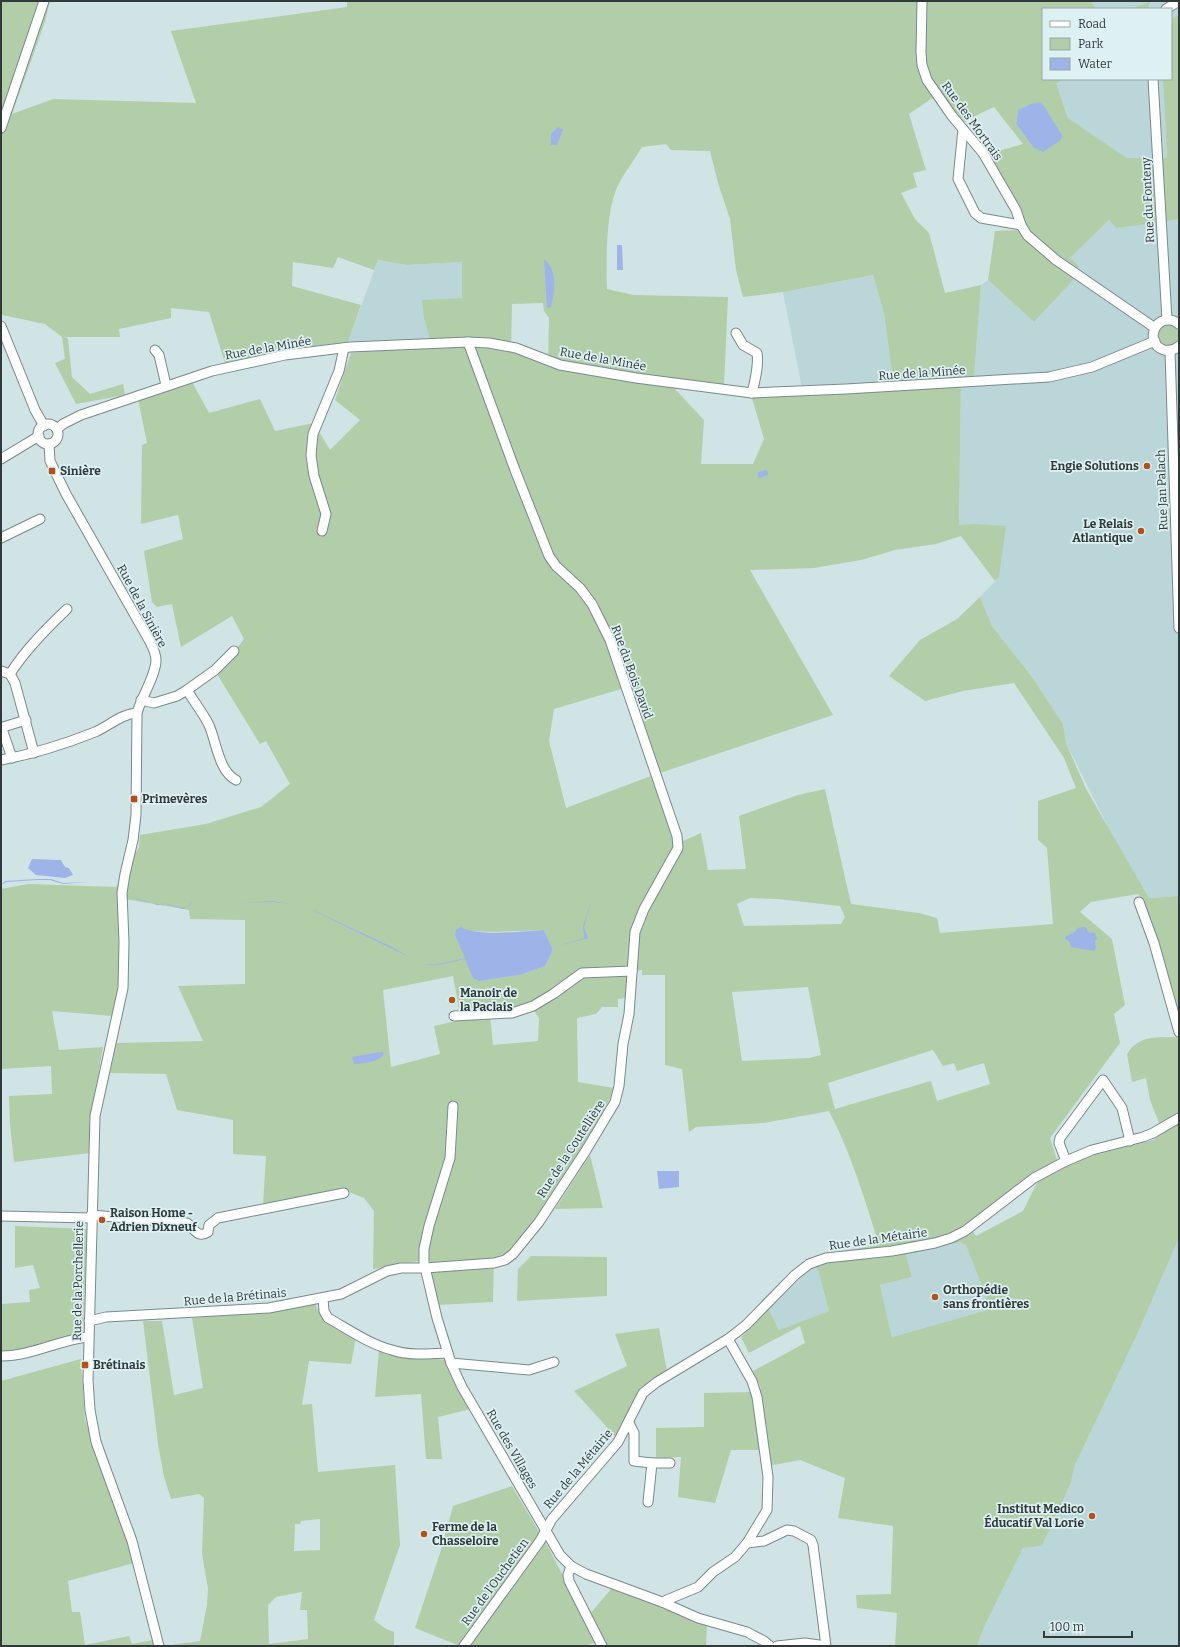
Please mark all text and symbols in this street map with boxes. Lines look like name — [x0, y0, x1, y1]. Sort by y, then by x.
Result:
legend — [1042, 8, 1172, 80]
text: Road — [1078, 17, 1106, 31]
text: Park — [1078, 37, 1104, 51]
text: Water — [1078, 57, 1113, 71]
street label: Rue des Mortrais — [939, 79, 1005, 163]
street label: Rue du Fonteny — [1139, 156, 1157, 243]
street label: Rue de la Minée — [224, 334, 312, 362]
street label: Rue de la Minée — [559, 345, 647, 373]
street label: Rue de la Minée — [878, 363, 966, 383]
street label: Rue Jan Palach — [1154, 449, 1170, 531]
place label: Engie Solutions — [1050, 459, 1139, 473]
marker: Engie Solutions — [1142, 461, 1152, 471]
place label: Sinière — [60, 464, 101, 478]
marker: Sinière — [47, 466, 57, 476]
place label: Le Relais Atlantique — [1072, 517, 1133, 545]
marker: Le Relais Atlantique — [1136, 526, 1146, 536]
street label: Rue de la Sinière — [114, 562, 170, 650]
street label: Rue du Bois David — [609, 623, 655, 721]
place label: Primevères — [142, 792, 208, 806]
marker: Primevères — [129, 794, 139, 804]
place label: Manoir de la Paclais — [460, 986, 518, 1014]
marker: Manoir de la Paclais — [447, 995, 457, 1005]
street label: Rue de la Coutellière — [534, 1098, 608, 1200]
place label: Raison Home - Adrien Dixneuf — [110, 1206, 198, 1234]
marker: Raison Home - Adrien Dixneuf — [97, 1215, 107, 1225]
street label: Rue de la Porchellerie — [70, 1221, 86, 1341]
street label: Rue de la Métairie — [828, 1225, 928, 1253]
place label: Orthopédie sans frontières — [943, 1283, 1029, 1311]
street label: Rue de la Brétinais — [183, 1286, 287, 1308]
marker: Orthopédie sans frontières — [930, 1292, 940, 1302]
place label: Brétinais — [93, 1358, 145, 1372]
marker: Brétinais — [80, 1360, 90, 1370]
street label: Rue des Villages — [484, 1407, 541, 1491]
street label: Rue de la Métairie — [541, 1427, 615, 1511]
place label: Institut Medico Éducatif Val Lorie — [984, 1502, 1084, 1530]
marker: Institut Medico Éducatif Val Lorie — [1087, 1511, 1097, 1521]
place label: Ferme de la Chasseloire — [432, 1520, 499, 1548]
marker: Ferme de la Chasseloire — [419, 1529, 429, 1539]
street label: Rue de l'Ouchetien — [459, 1535, 532, 1628]
scale bar — [1044, 1613, 1132, 1639]
text: 100 m — [1050, 1620, 1085, 1634]

